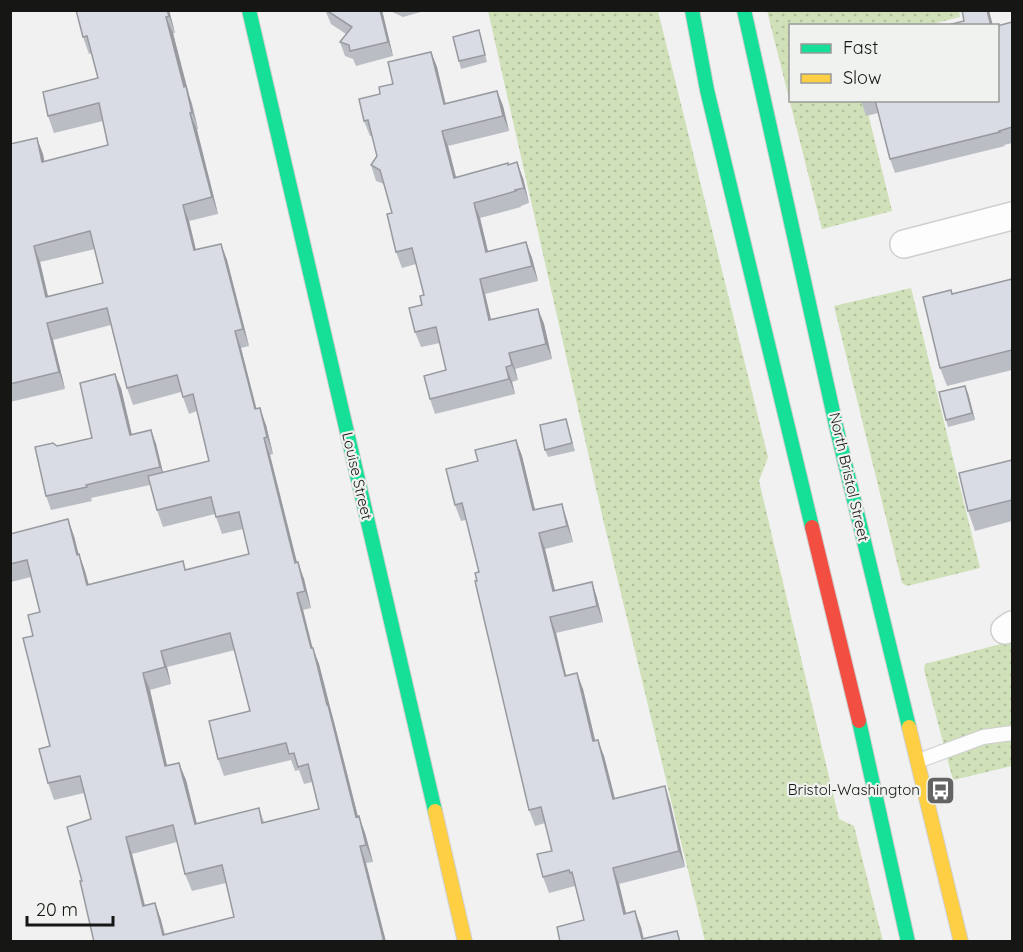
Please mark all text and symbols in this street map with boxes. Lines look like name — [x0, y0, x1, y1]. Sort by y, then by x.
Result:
legend — [789, 24, 999, 102]
text: Fast — [843, 36, 878, 59]
text: Slow — [843, 66, 881, 89]
street label: North Bristol Street — [825, 411, 874, 543]
street label: Louise Street — [338, 430, 377, 522]
bus stop icon: Bristol-Washington — [925, 774, 957, 806]
place label: Bristol-Washington — [788, 780, 920, 799]
scale bar — [27, 889, 112, 927]
text: 20 m — [36, 898, 78, 921]

